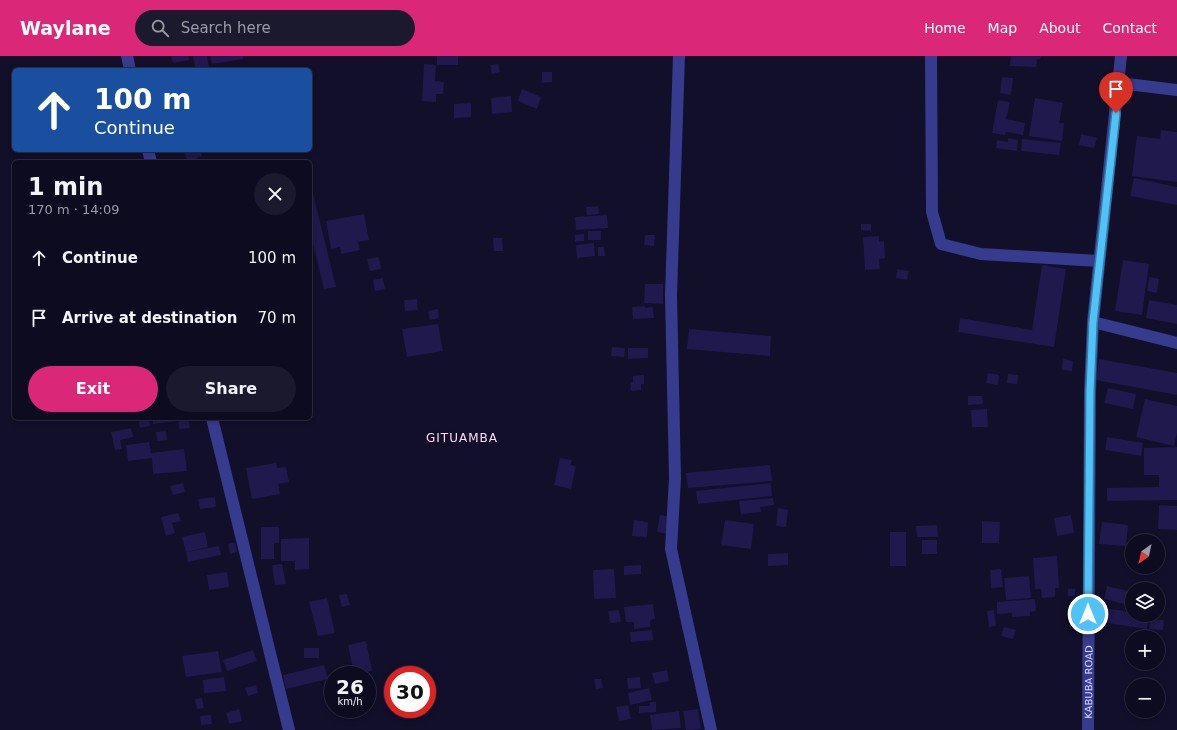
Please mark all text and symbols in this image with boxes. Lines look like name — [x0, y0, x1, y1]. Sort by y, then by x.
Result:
search box — [135, 10, 415, 46]
text: Waylane — [20, 17, 111, 39]
icon: search — [149, 17, 171, 39]
text: Search here — [181, 19, 271, 37]
text: Home — [924, 20, 966, 36]
text: Map — [988, 20, 1017, 36]
text: About — [1039, 20, 1081, 36]
text: Contact — [1103, 20, 1157, 36]
pin — [1099, 72, 1133, 113]
icon: arrive — [1105, 78, 1127, 100]
text: 100 m — [94, 83, 191, 116]
icon: ahead — [28, 84, 80, 136]
text: Continue — [94, 117, 175, 138]
text: 1 min — [28, 173, 103, 201]
button: close — [254, 173, 296, 215]
text: 170 m · 14:09 — [28, 202, 119, 217]
icon: ahead — [28, 247, 50, 269]
text: Continue — [62, 249, 138, 267]
text: 100 m — [248, 249, 296, 267]
icon: arrive — [28, 307, 50, 329]
text: Arrive at destination — [62, 309, 237, 327]
text: 70 m — [258, 309, 296, 327]
button: Exit — [28, 366, 158, 412]
button: Share — [166, 366, 296, 412]
district label: GITUAMBA — [426, 431, 498, 445]
north arrow — [1125, 534, 1165, 574]
map controls — [1125, 534, 1165, 718]
button: layers — [1125, 582, 1165, 622]
position arrow — [1067, 593, 1109, 635]
button: + — [1125, 630, 1165, 670]
street label: KABUBA ROAD — [1083, 645, 1095, 719]
speed limit sign: 30 — [384, 666, 436, 718]
text: 26 — [336, 675, 364, 699]
button: − — [1125, 678, 1165, 718]
text: km/h — [337, 696, 363, 707]

